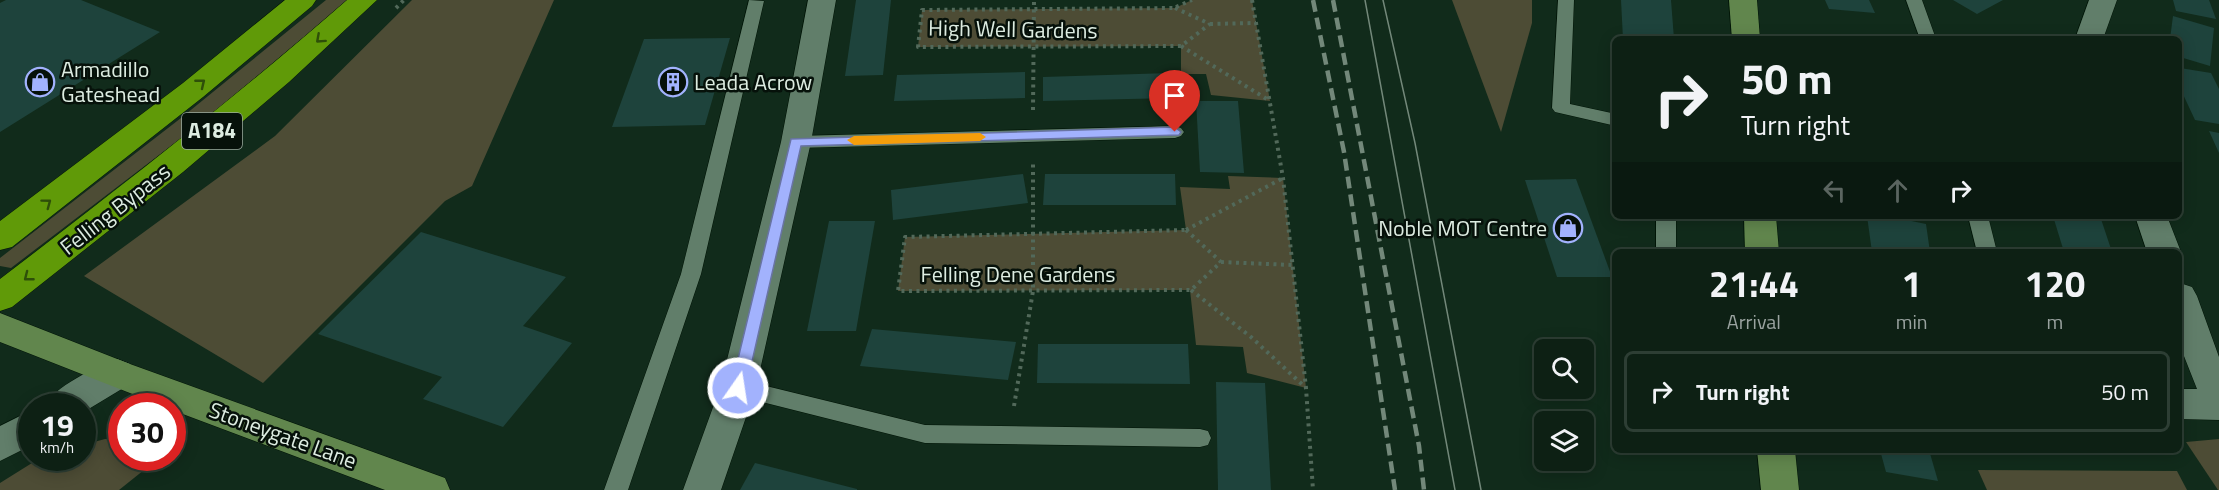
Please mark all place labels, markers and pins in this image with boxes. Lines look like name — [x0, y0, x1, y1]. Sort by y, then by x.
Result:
place label: Armadillo Gateshead — [61, 52, 160, 111]
place label: Leada Acrow — [694, 65, 813, 99]
shop icon: Armadillo Gateshead — [24, 66, 56, 98]
building icon: Leada Acrow — [657, 66, 689, 98]
pin — [1149, 70, 1200, 132]
place label: Noble MOT Centre — [1378, 211, 1547, 245]
shop icon: Noble MOT Centre — [1552, 212, 1584, 244]

